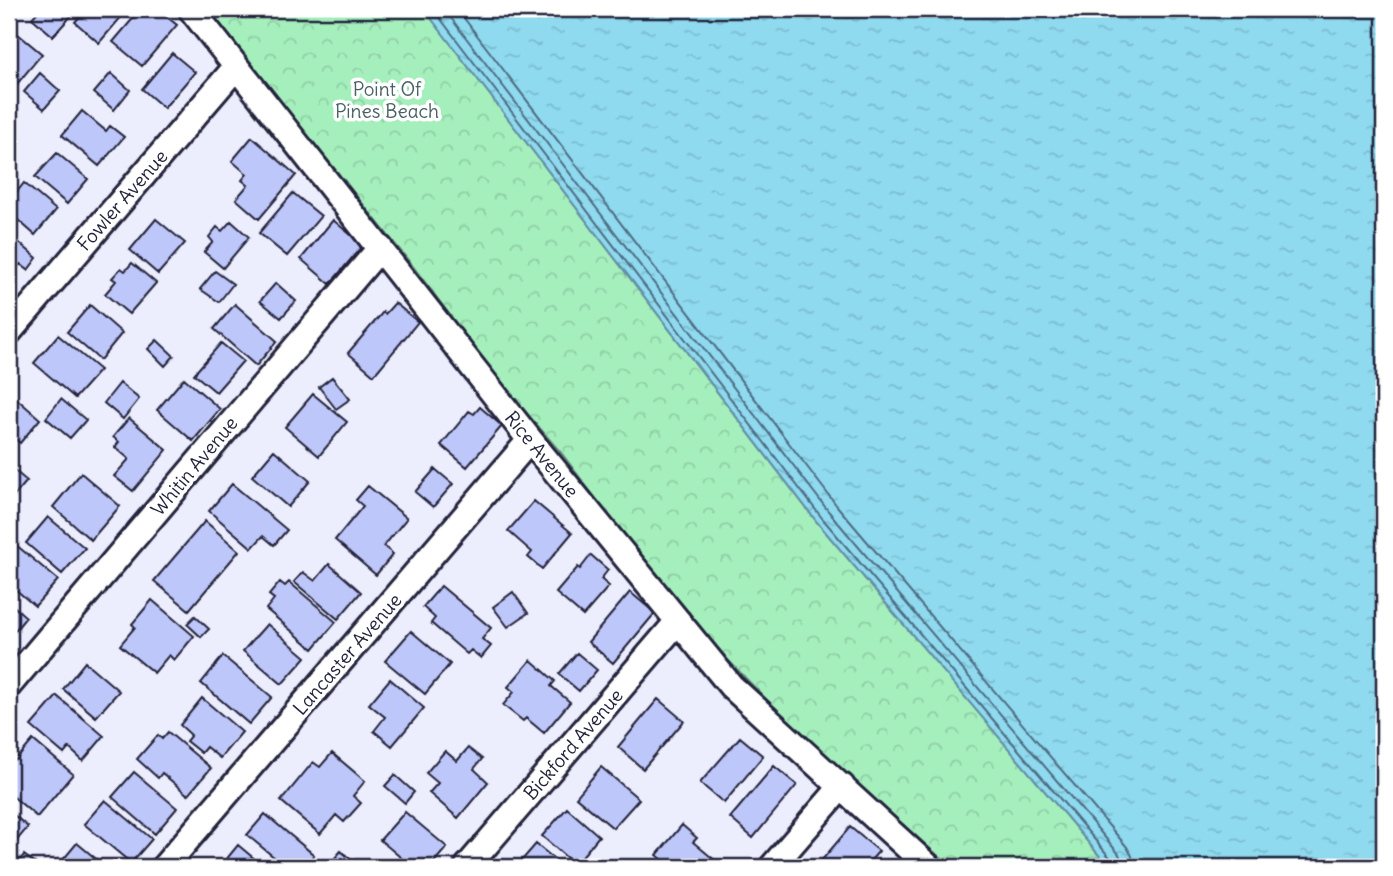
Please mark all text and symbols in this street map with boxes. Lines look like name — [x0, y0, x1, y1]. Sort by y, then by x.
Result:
park label: Point Of Pines Beach — [335, 77, 439, 123]
street label: Fowler Avenue — [72, 145, 172, 255]
street label: Rice Avenue — [500, 406, 584, 502]
street label: Whitin Avenue — [145, 411, 243, 521]
street label: Lancaster Avenue — [288, 588, 406, 720]
street label: Bickford Avenue — [518, 683, 628, 805]

